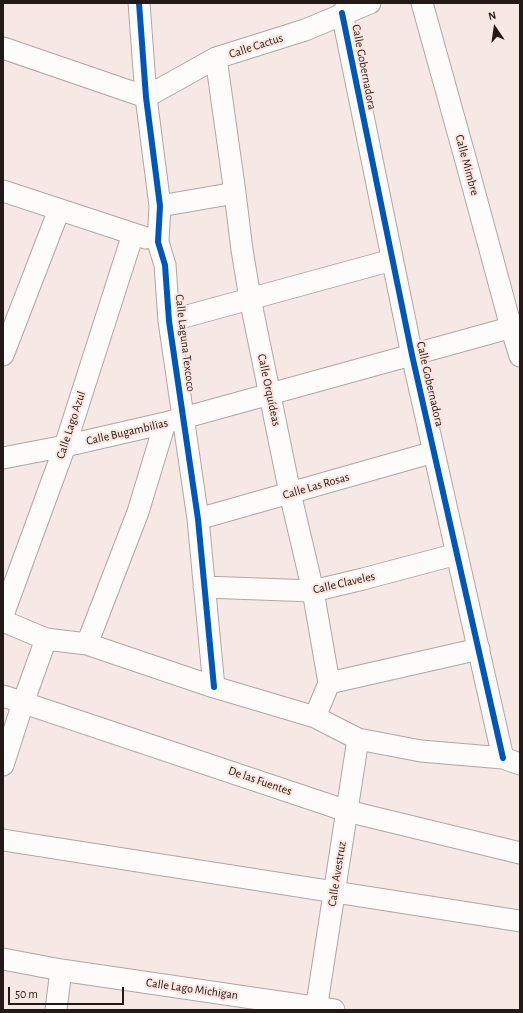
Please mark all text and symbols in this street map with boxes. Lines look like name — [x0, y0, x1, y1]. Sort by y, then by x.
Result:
north arrow — [475, 8, 515, 48]
text: N — [487, 10, 497, 22]
street label: Calle Gobernadora — [349, 23, 379, 111]
street label: Calle Cactus — [227, 30, 285, 62]
street label: Calle Mimbre — [452, 133, 482, 197]
street label: Calle Laguna Texcoco — [172, 293, 198, 393]
street label: Calle Gobernadora — [413, 340, 447, 428]
street label: Calle Orquídeas — [254, 353, 284, 427]
street label: Calle Lago Azul — [53, 389, 89, 461]
street label: Calle Bugambilias — [85, 416, 169, 448]
street label: Calle Las Rosas — [281, 470, 351, 502]
street label: Calle Claveles — [312, 569, 376, 597]
street label: De las Fuentes — [226, 763, 294, 799]
street label: Calle Avestruz — [325, 840, 349, 908]
street label: Calle Lago Michigan — [145, 975, 239, 1003]
scale bar — [10, 979, 126, 1005]
text: 50 m — [15, 988, 38, 1000]

